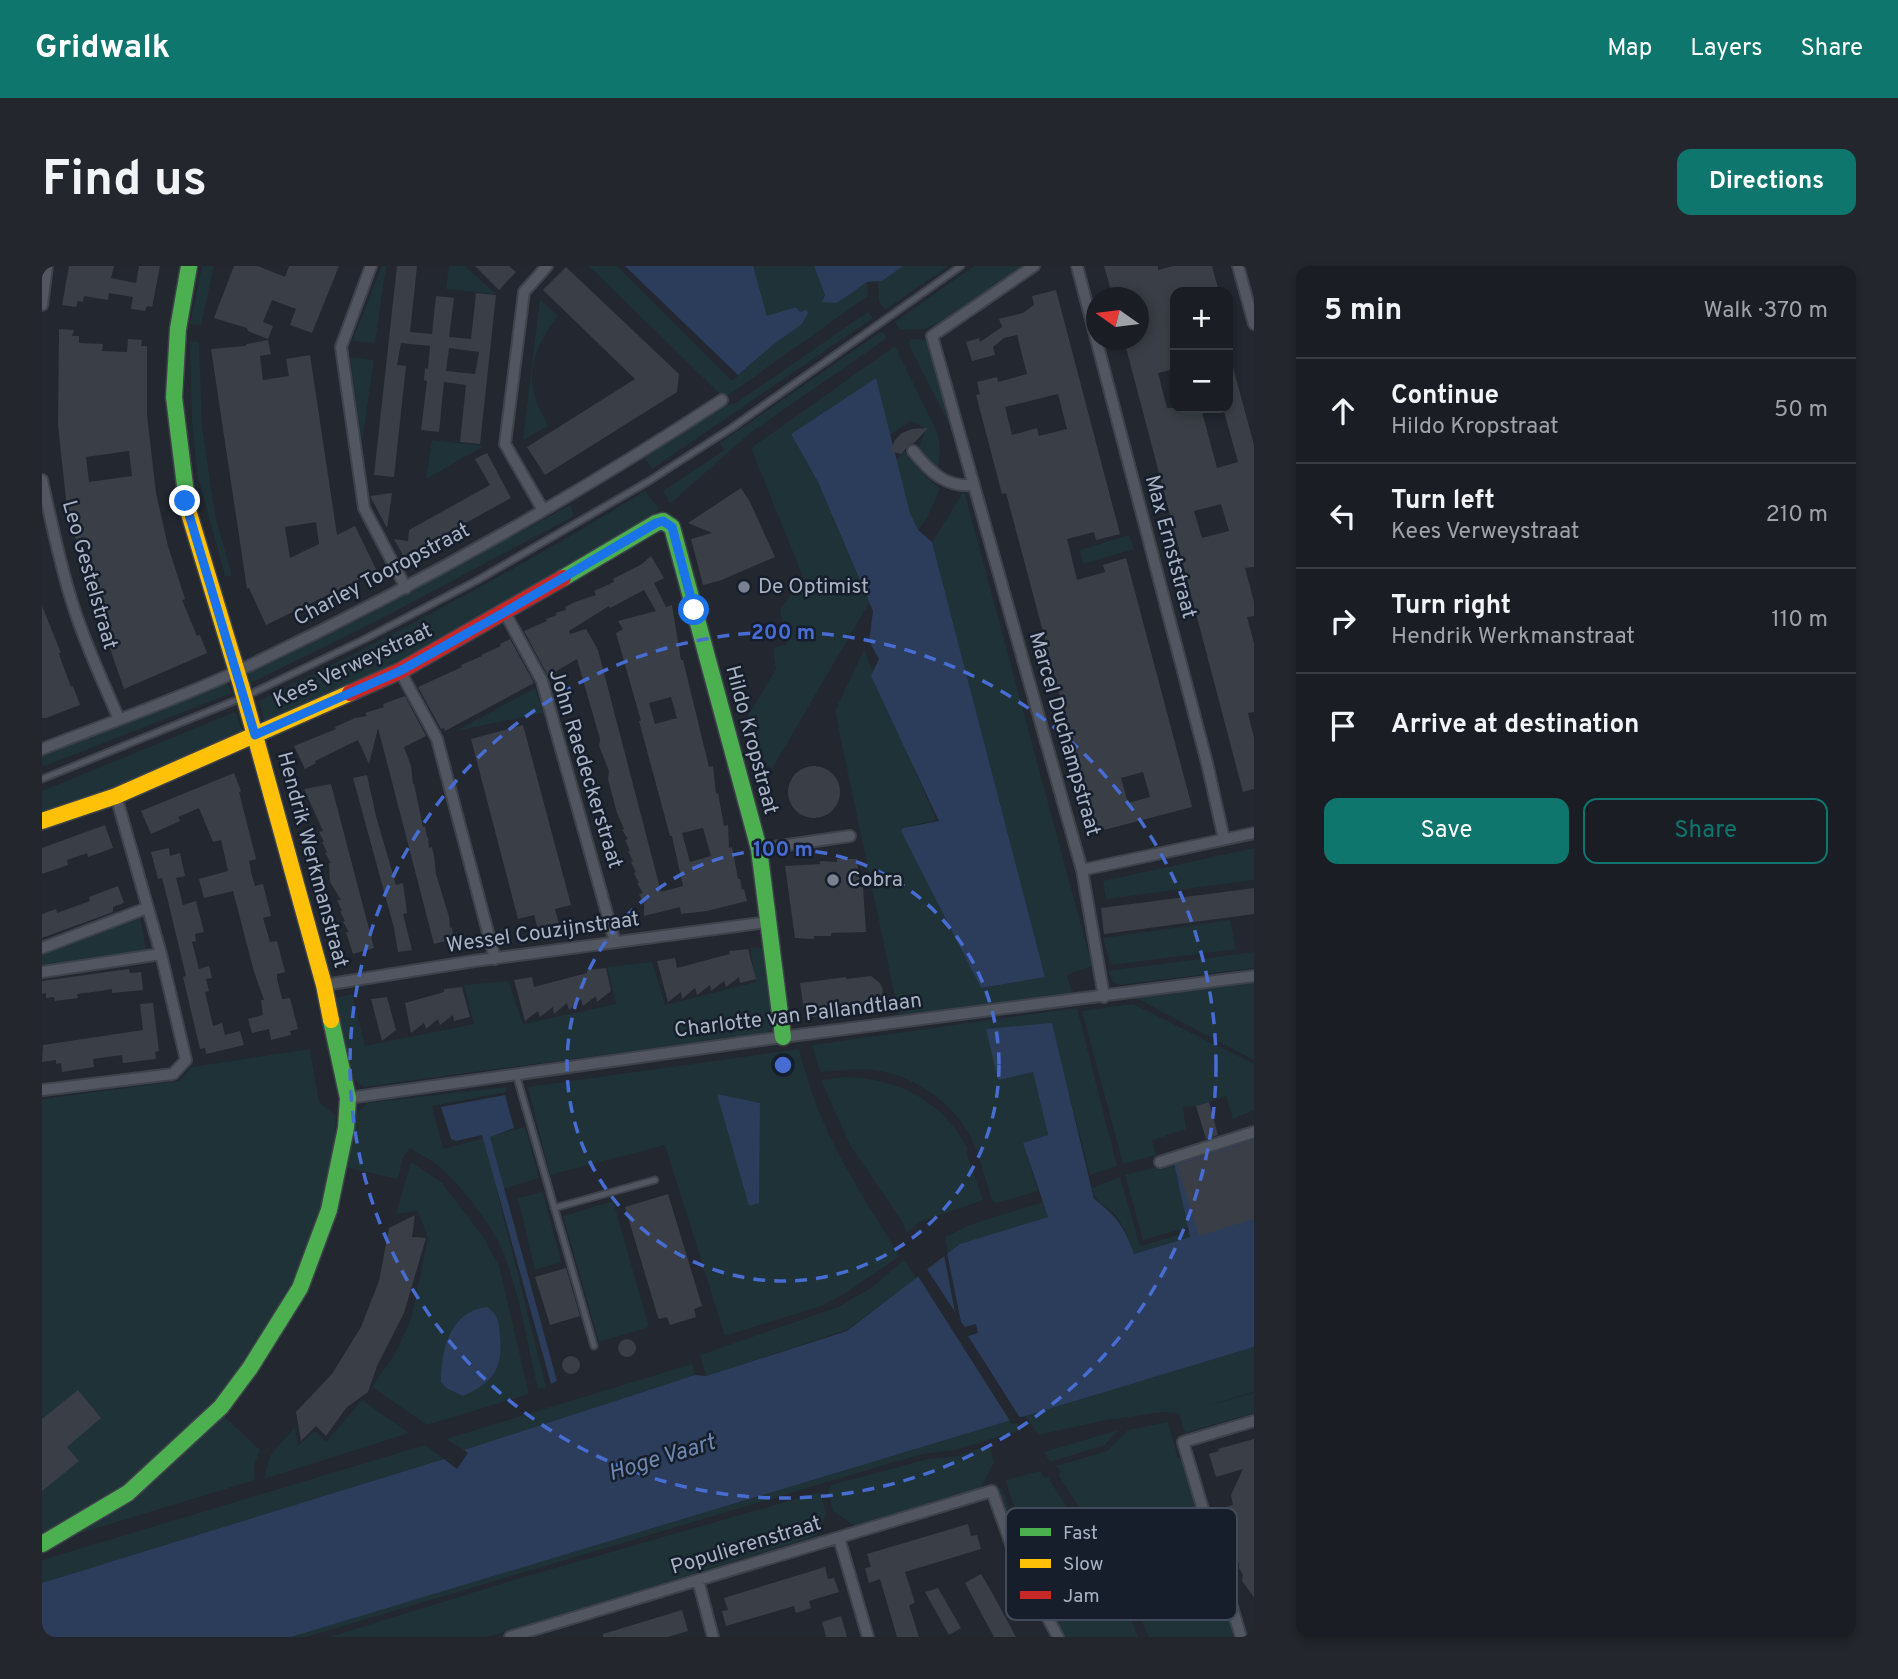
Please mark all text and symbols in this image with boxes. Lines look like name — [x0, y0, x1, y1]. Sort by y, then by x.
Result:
text: Gridwalk — [35, 28, 170, 70]
text: Map — [1607, 34, 1652, 64]
text: Layers — [1690, 34, 1762, 64]
text: Share — [1800, 34, 1863, 64]
button: Directions — [1677, 149, 1856, 215]
text: Find us — [42, 151, 207, 213]
north arrow — [1086, 287, 1149, 350]
map controls — [1170, 287, 1233, 413]
button: + — [1170, 287, 1233, 350]
text: 5 min — [1324, 293, 1402, 330]
text: Walk · 370 m — [1704, 297, 1828, 326]
button: − — [1170, 350, 1233, 413]
text: Continue — [1391, 380, 1499, 413]
icon: ahead — [1324, 392, 1362, 430]
text: 50 m — [1774, 396, 1828, 425]
text: Hildo Kropstraat — [1391, 413, 1559, 442]
street label: Max Ernststraat — [1138, 472, 1202, 622]
route end — [169, 485, 200, 516]
text: Turn left — [1391, 485, 1495, 518]
street label: Leo Gestelstraat — [55, 497, 123, 653]
icon: left — [1324, 497, 1362, 535]
text: 210 m — [1766, 501, 1828, 530]
street label: Charley Tooropstraat — [289, 517, 475, 633]
text: Kees Verweystraat — [1391, 518, 1580, 547]
place label: De Optimist — [758, 574, 869, 601]
marker: De Optimist — [736, 579, 752, 595]
text: Turn right — [1391, 590, 1511, 623]
route start — [678, 594, 709, 625]
icon: right — [1324, 602, 1362, 640]
text: 110 m — [1771, 606, 1828, 635]
street label: Kees Verweystraat — [269, 617, 437, 715]
text: 200 m — [751, 620, 815, 647]
text: Hendrik Werkmanstraat — [1391, 623, 1635, 652]
street label: Marcel Duchampstraat — [1022, 629, 1106, 839]
street label: Hildo Kropstraat — [718, 663, 784, 817]
street label: John Raedeckerstraat — [542, 666, 628, 872]
icon: arrive — [1324, 707, 1362, 745]
text: Arrive at destination — [1391, 709, 1639, 742]
street label: Hendrik Werkmanstraat — [270, 749, 354, 971]
button: Save — [1324, 798, 1569, 864]
button: Share — [1583, 798, 1828, 864]
text: 100 m — [753, 837, 813, 864]
place label: Cobra — [847, 867, 903, 894]
marker: Cobra — [825, 872, 841, 888]
street label: Wessel Couzijnstraat — [445, 906, 641, 960]
street label: Charlotte van Pallandtlaan — [673, 987, 923, 1045]
centre of rings — [771, 1053, 795, 1077]
water label: Hoge Vaart — [605, 1428, 721, 1489]
legend — [1006, 1508, 1237, 1620]
street label: Populierenstraat — [667, 1510, 825, 1582]
text: Fast — [1063, 1522, 1098, 1546]
text: Slow — [1063, 1553, 1103, 1577]
text: Jam — [1063, 1585, 1100, 1609]

